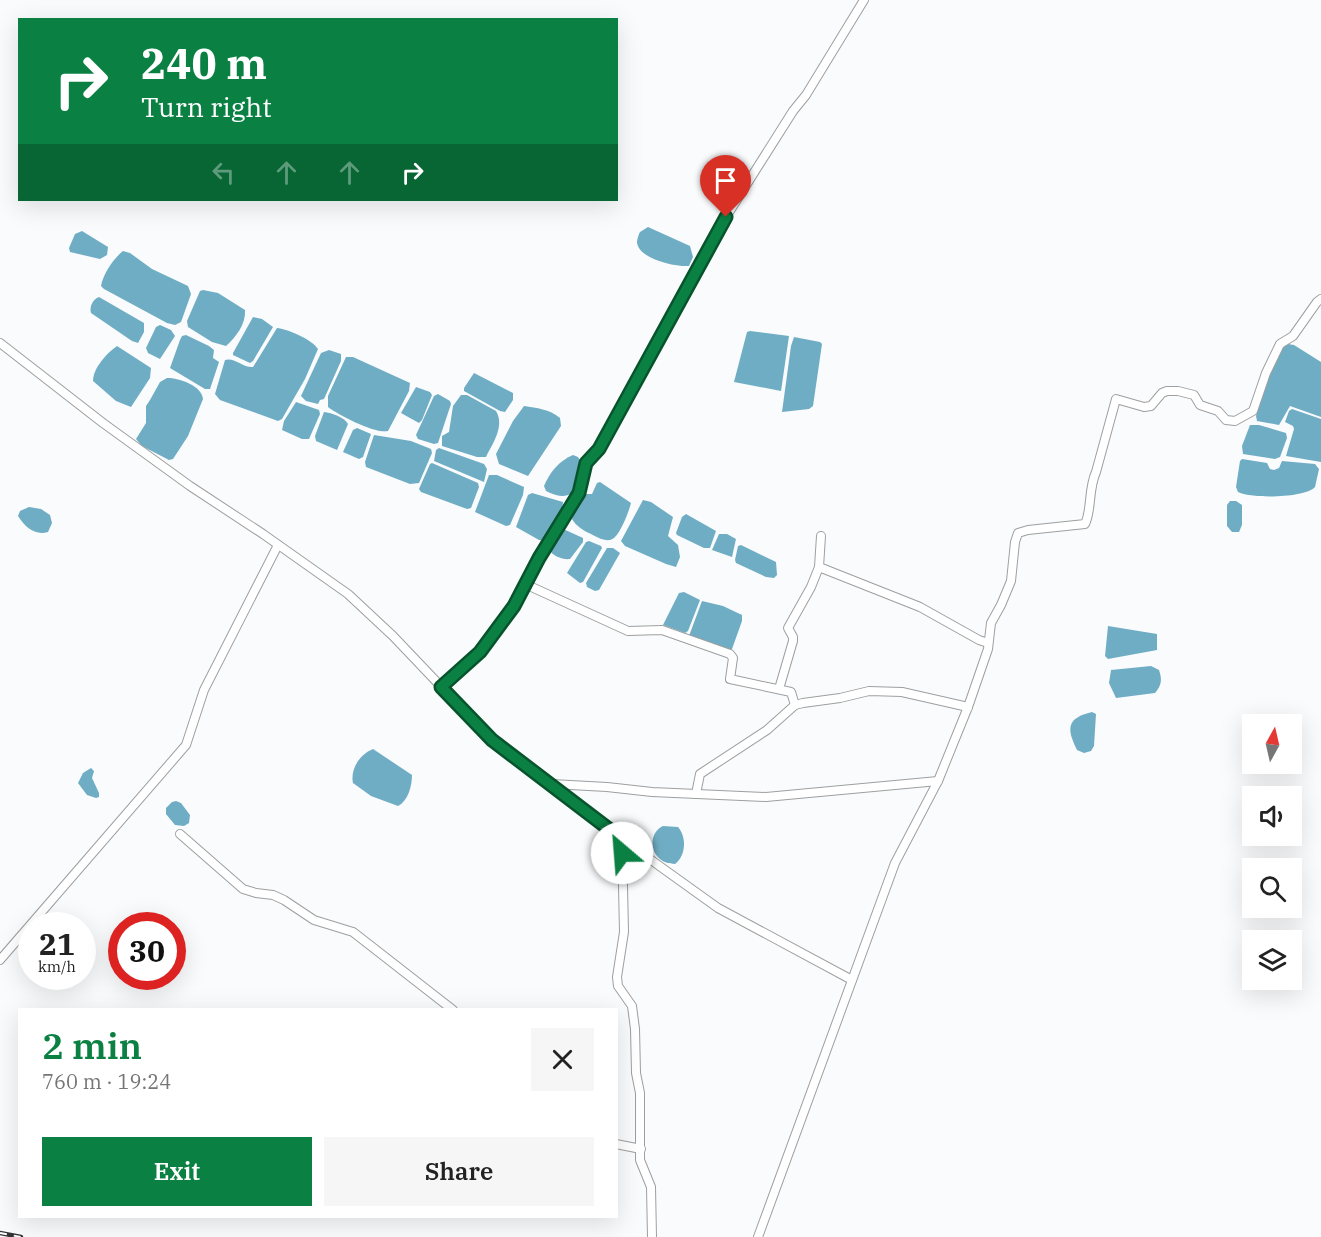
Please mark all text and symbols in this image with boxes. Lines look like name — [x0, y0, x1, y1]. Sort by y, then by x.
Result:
text: 240 m — [141, 36, 267, 91]
icon: right — [42, 42, 120, 120]
text: Turn right — [141, 89, 272, 124]
pin — [700, 155, 751, 217]
icon: left — [207, 156, 240, 189]
icon: ahead — [270, 156, 303, 189]
icon: ahead — [333, 156, 366, 189]
icon: right — [396, 156, 429, 189]
icon: arrive — [709, 164, 742, 197]
north arrow — [1242, 714, 1302, 774]
map controls — [1242, 714, 1302, 990]
button: sound — [1242, 786, 1302, 846]
position arrow — [590, 821, 654, 885]
button: search — [1242, 858, 1302, 918]
speed limit sign: 30 — [108, 912, 186, 990]
text: 21 — [39, 924, 75, 963]
button: layers — [1242, 930, 1302, 990]
text: km/h — [38, 957, 76, 976]
text: 2 min — [42, 1022, 142, 1069]
button: close — [531, 1028, 594, 1091]
text: 760 m · 19:24 — [42, 1068, 171, 1095]
button: Exit — [42, 1137, 312, 1206]
button: Share — [324, 1137, 594, 1206]

